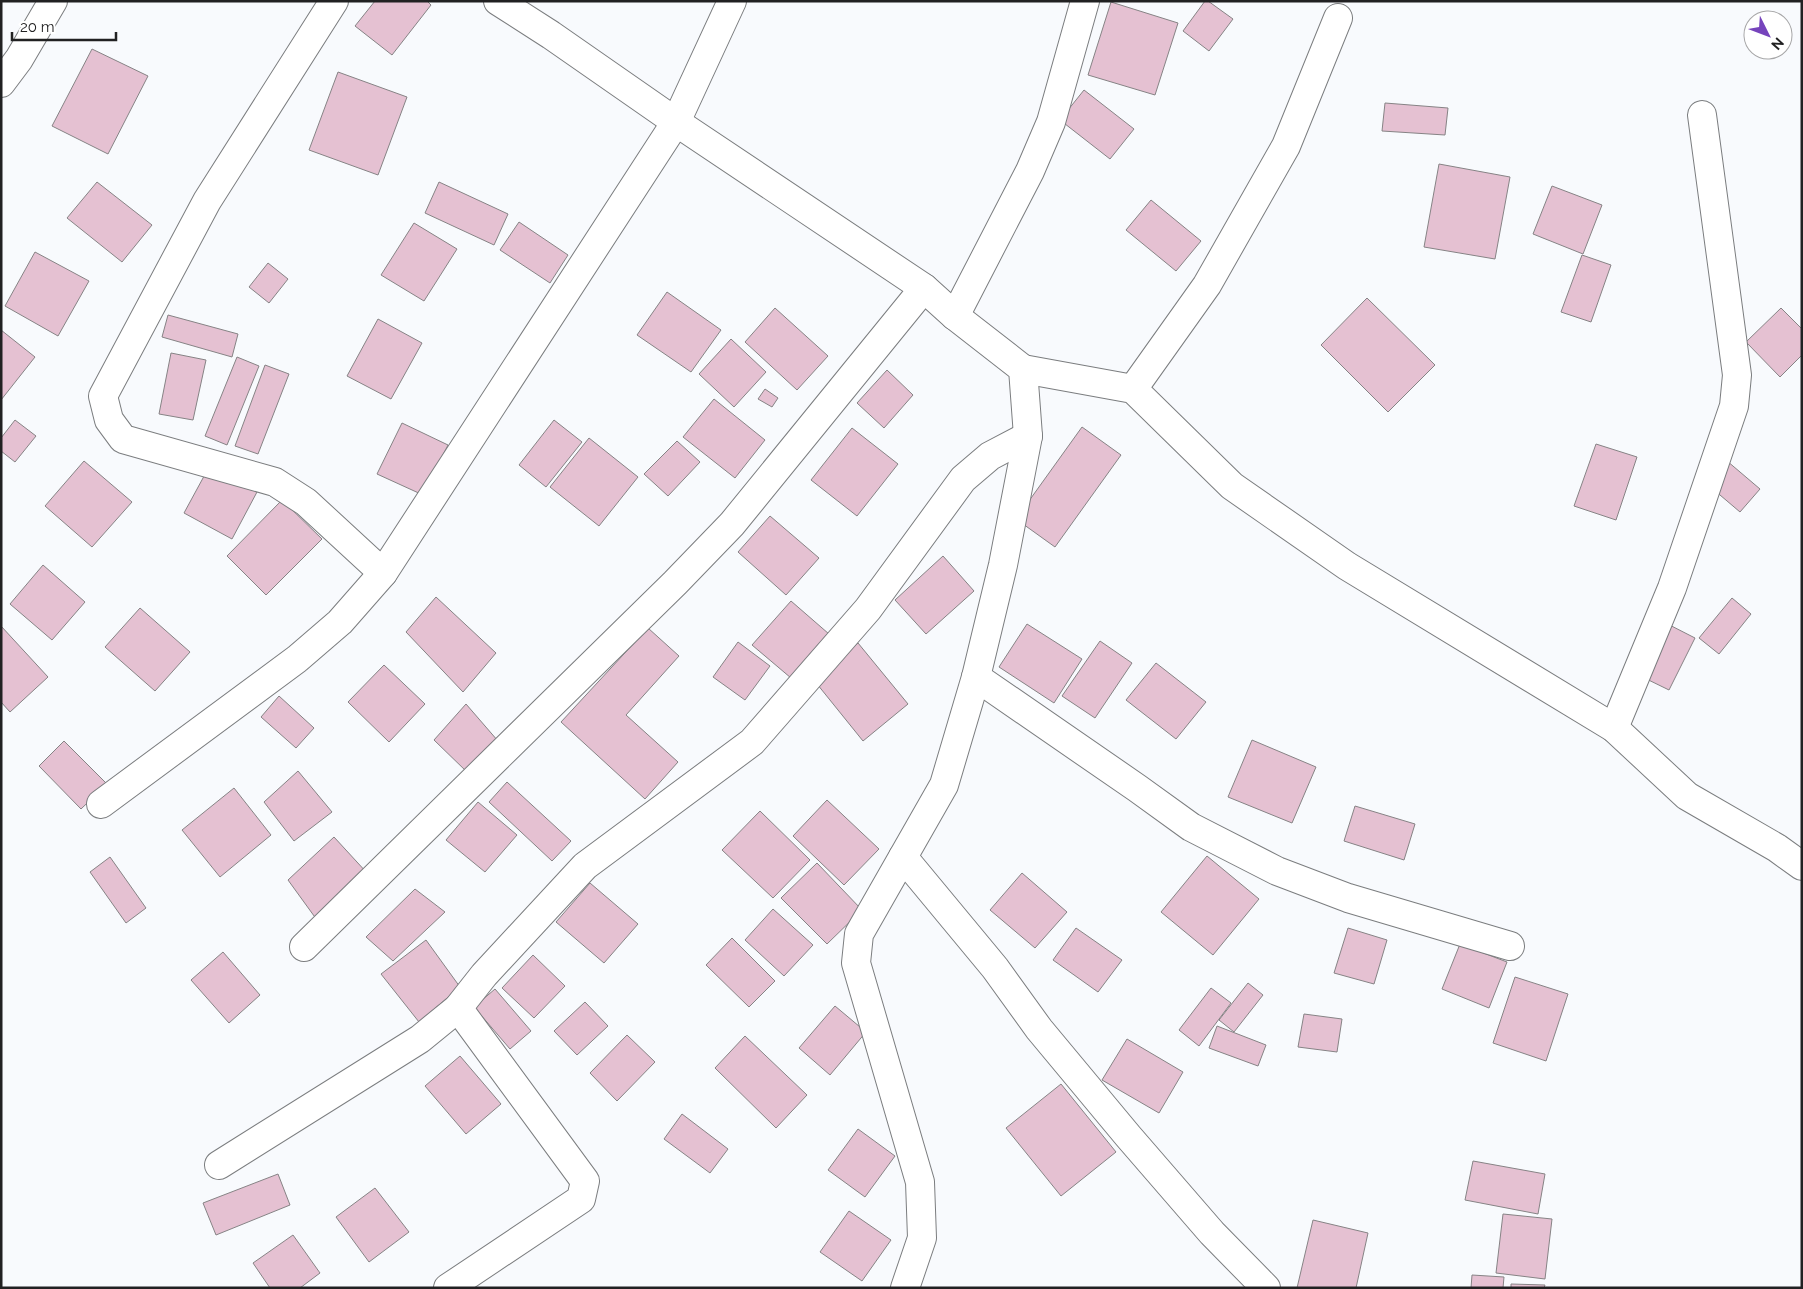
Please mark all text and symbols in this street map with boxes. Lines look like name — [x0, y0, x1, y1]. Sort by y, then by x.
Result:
scale bar — [12, 10, 116, 42]
north arrow — [1743, 10, 1793, 60]
text: 20 m — [20, 18, 55, 36]
text: N — [1768, 34, 1787, 53]

